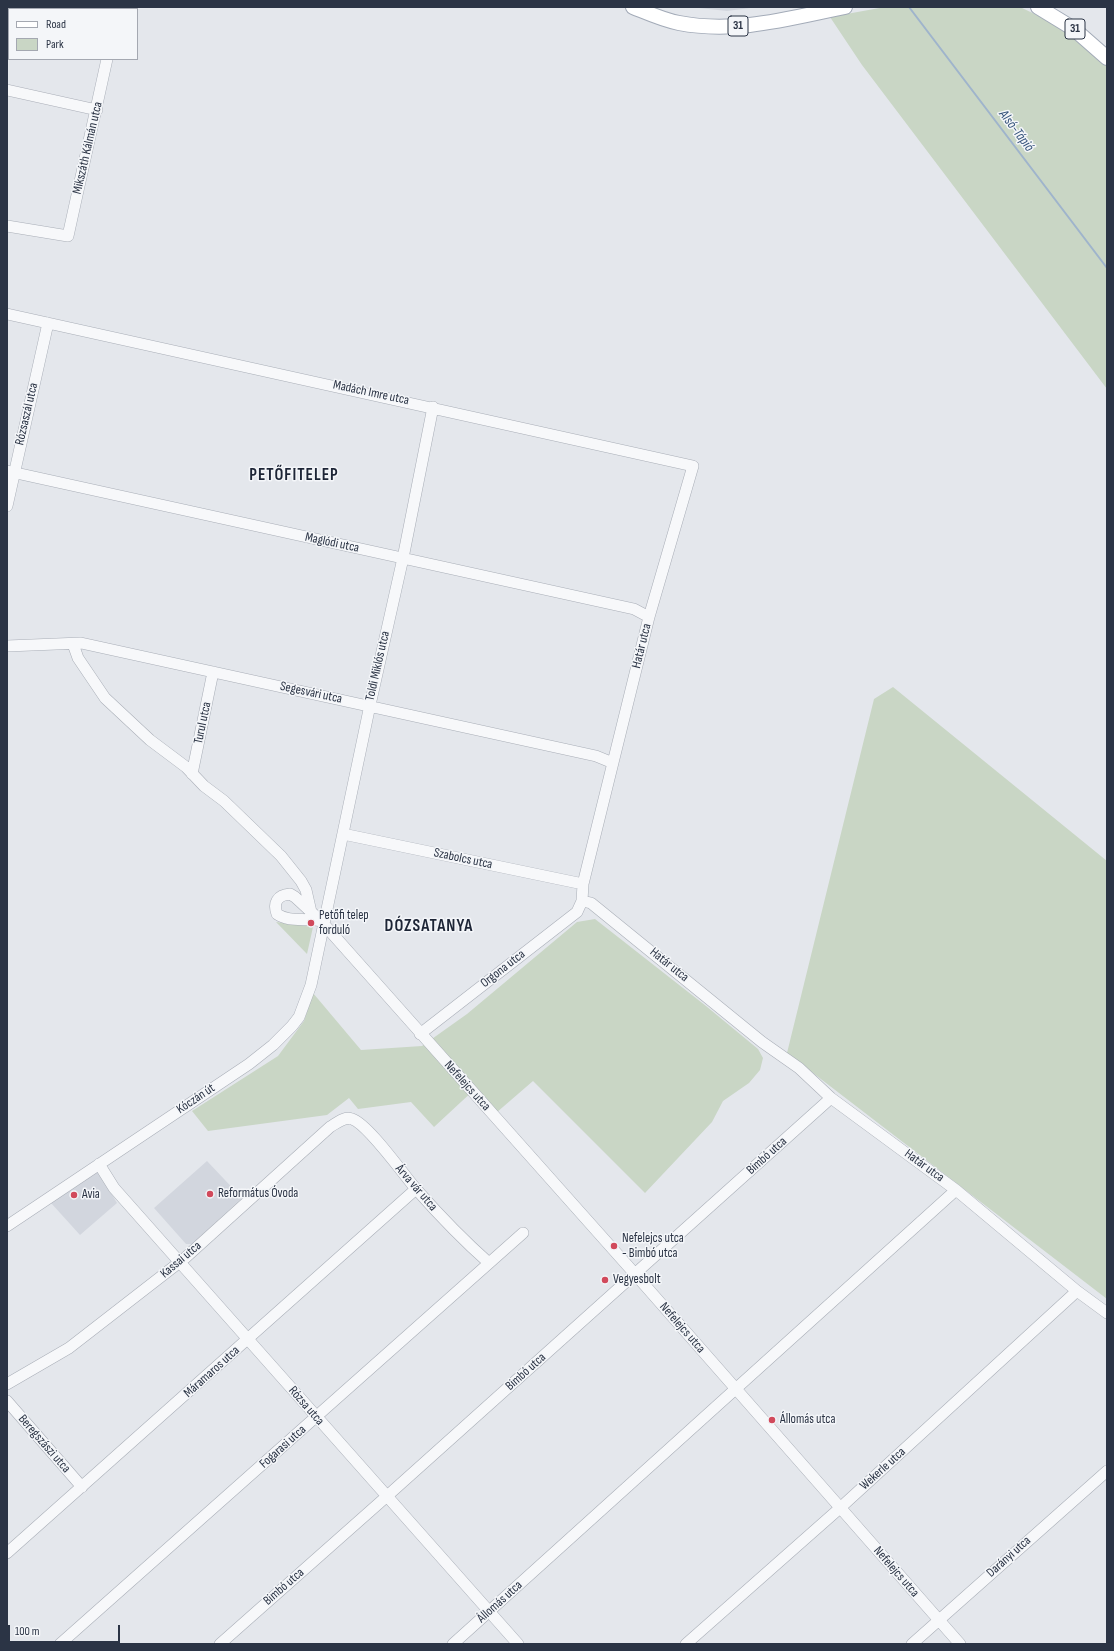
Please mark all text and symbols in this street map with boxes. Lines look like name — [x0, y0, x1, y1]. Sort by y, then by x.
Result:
legend — [8, 8, 138, 60]
road number: 31 — [728, 16, 748, 36]
text: Road — [46, 17, 66, 32]
road number: 31 — [1065, 19, 1085, 39]
text: Park — [46, 37, 64, 52]
street label: Mikszáth Kálmán utca — [70, 100, 106, 196]
water label: Alsó-Tápió — [995, 107, 1037, 155]
street label: Madách Imre utca — [332, 377, 410, 409]
street label: Rózsaszál utca — [12, 381, 42, 447]
district label: PETŐFITELEP — [249, 466, 339, 486]
street label: Maglódi utca — [303, 530, 361, 556]
street label: Határ utca — [629, 622, 655, 670]
street label: Toldi Miklós utca — [362, 630, 394, 702]
street label: Segesvári utca — [278, 679, 344, 707]
street label: Turul utca — [191, 700, 215, 746]
street label: Szabolcs utca — [432, 845, 494, 873]
place label: Petőfi telep forduló — [319, 908, 369, 939]
district label: DÓZSATANYA — [385, 917, 473, 937]
marker: Petőfi telep forduló — [306, 918, 316, 928]
street label: Határ utca — [646, 945, 692, 985]
street label: Orgona utca — [478, 947, 528, 991]
street label: Nefelejcs utca — [441, 1058, 493, 1114]
street label: Kóczán út — [174, 1081, 218, 1117]
street label: Bimbó utca — [744, 1134, 790, 1178]
street label: Határ utca — [901, 1146, 947, 1186]
street label: Árva vár utca — [392, 1162, 440, 1214]
place label: Református Óvoda — [218, 1186, 298, 1202]
place label: Avia — [82, 1187, 100, 1203]
marker: Református Óvoda — [205, 1189, 215, 1199]
marker: Avia — [69, 1190, 79, 1200]
place label: Nefelejcs utca - Bimbó utca — [622, 1231, 684, 1262]
street label: Kassai utca — [157, 1238, 205, 1282]
marker: Nefelejcs utca - Bimbó utca — [609, 1241, 619, 1251]
place label: Vegyesbolt — [613, 1272, 661, 1288]
marker: Vegyesbolt — [600, 1275, 610, 1285]
street label: Nefelejcs utca — [656, 1300, 708, 1356]
street label: Máramaros utca — [181, 1343, 243, 1401]
street label: Bimbó utca — [503, 1350, 549, 1394]
street label: Rózsa utca — [285, 1383, 327, 1429]
street label: Beregszászi utca — [14, 1412, 74, 1476]
place label: Állomás utca — [780, 1412, 835, 1428]
marker: Állomás utca — [767, 1415, 777, 1425]
street label: Fogarasi utca — [257, 1422, 309, 1472]
street label: Wekerle utca — [857, 1444, 909, 1494]
street label: Darányi utca — [984, 1533, 1034, 1581]
street label: Nefelejcs utca — [870, 1544, 922, 1600]
street label: Bimbó utca — [260, 1565, 308, 1609]
street label: Állomás utca — [474, 1578, 526, 1626]
scale bar — [10, 1617, 122, 1643]
text: 100 m — [15, 1624, 40, 1639]

